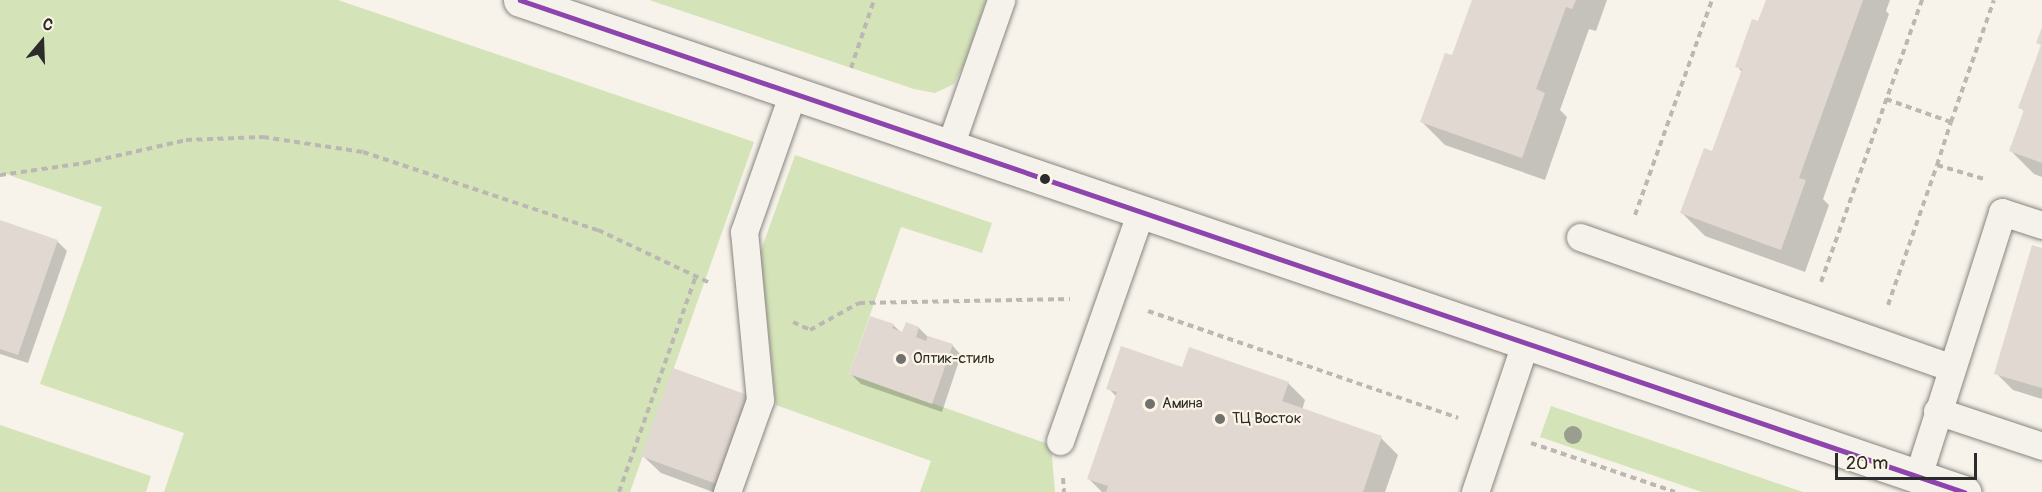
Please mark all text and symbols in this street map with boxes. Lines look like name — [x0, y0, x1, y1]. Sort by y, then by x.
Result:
north arrow — [12, 12, 72, 72]
text: С — [40, 14, 56, 36]
unlabelled marker — [1039, 173, 1051, 185]
place label: Оптик-стиль — [913, 350, 995, 368]
marker: Оптик-стиль — [894, 352, 908, 366]
place label: Амина — [1162, 395, 1203, 413]
marker: Амина — [1143, 397, 1157, 411]
place label: ТЦ Восток — [1232, 410, 1301, 428]
marker: ТЦ Восток — [1213, 412, 1227, 426]
scale bar — [1838, 441, 1980, 479]
text: 20 m — [1846, 452, 1888, 475]

